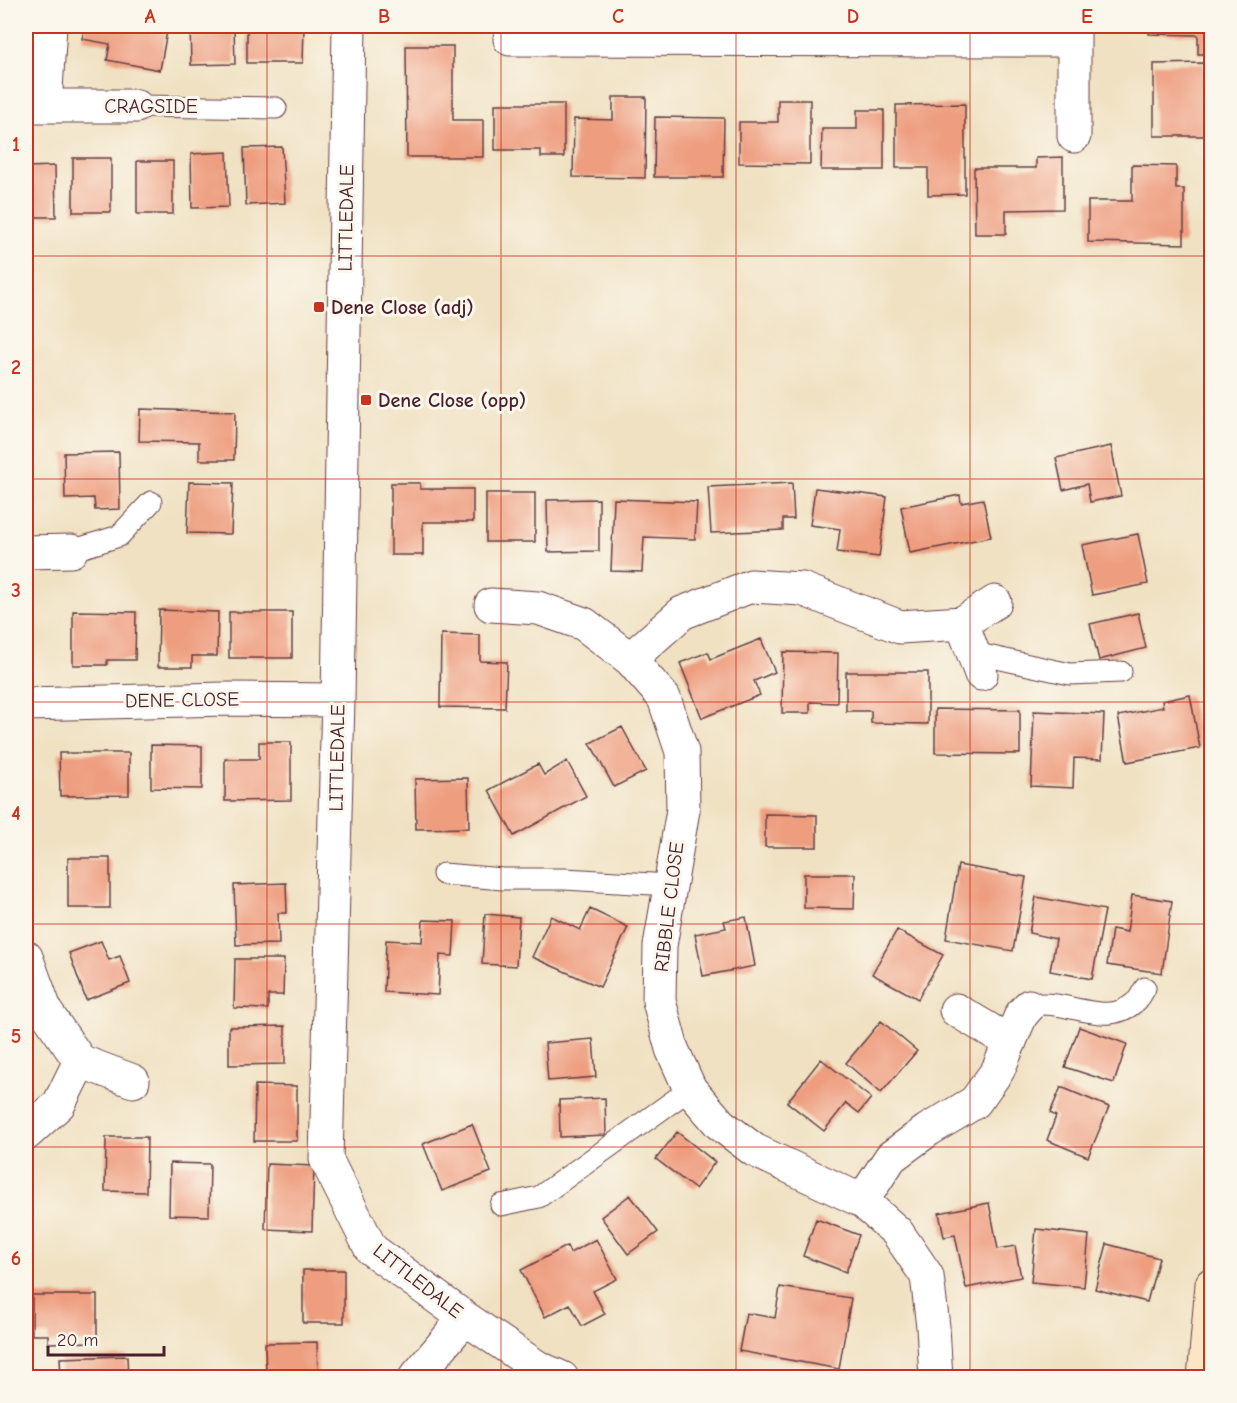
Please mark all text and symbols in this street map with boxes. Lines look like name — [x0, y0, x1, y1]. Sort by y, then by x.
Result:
text: A — [144, 5, 156, 28]
text: B — [378, 5, 390, 28]
text: C — [612, 5, 624, 28]
text: D — [847, 5, 859, 28]
text: E — [1081, 5, 1093, 28]
street label: CRAGSIDE — [104, 95, 198, 118]
text: 1 — [12, 133, 20, 156]
street label: LITTLEDALE — [334, 164, 358, 272]
place label: Dene Close (adj) — [331, 296, 474, 319]
marker: Dene Close (adj) — [312, 300, 326, 314]
text: 2 — [11, 356, 21, 379]
place label: Dene Close (opp) — [378, 389, 526, 412]
marker: Dene Close (opp) — [359, 393, 373, 407]
text: 3 — [11, 579, 21, 602]
street label: DENE CLOSE — [125, 688, 239, 712]
street label: LITTLEDALE — [325, 704, 349, 812]
text: 4 — [11, 802, 21, 825]
street label: RIBBLE CLOSE — [650, 841, 688, 973]
text: 5 — [11, 1025, 21, 1048]
street label: LITTLEDALE — [369, 1239, 467, 1323]
text: 6 — [11, 1247, 21, 1270]
scale bar — [48, 1319, 164, 1357]
text: 20 m — [57, 1330, 98, 1351]

